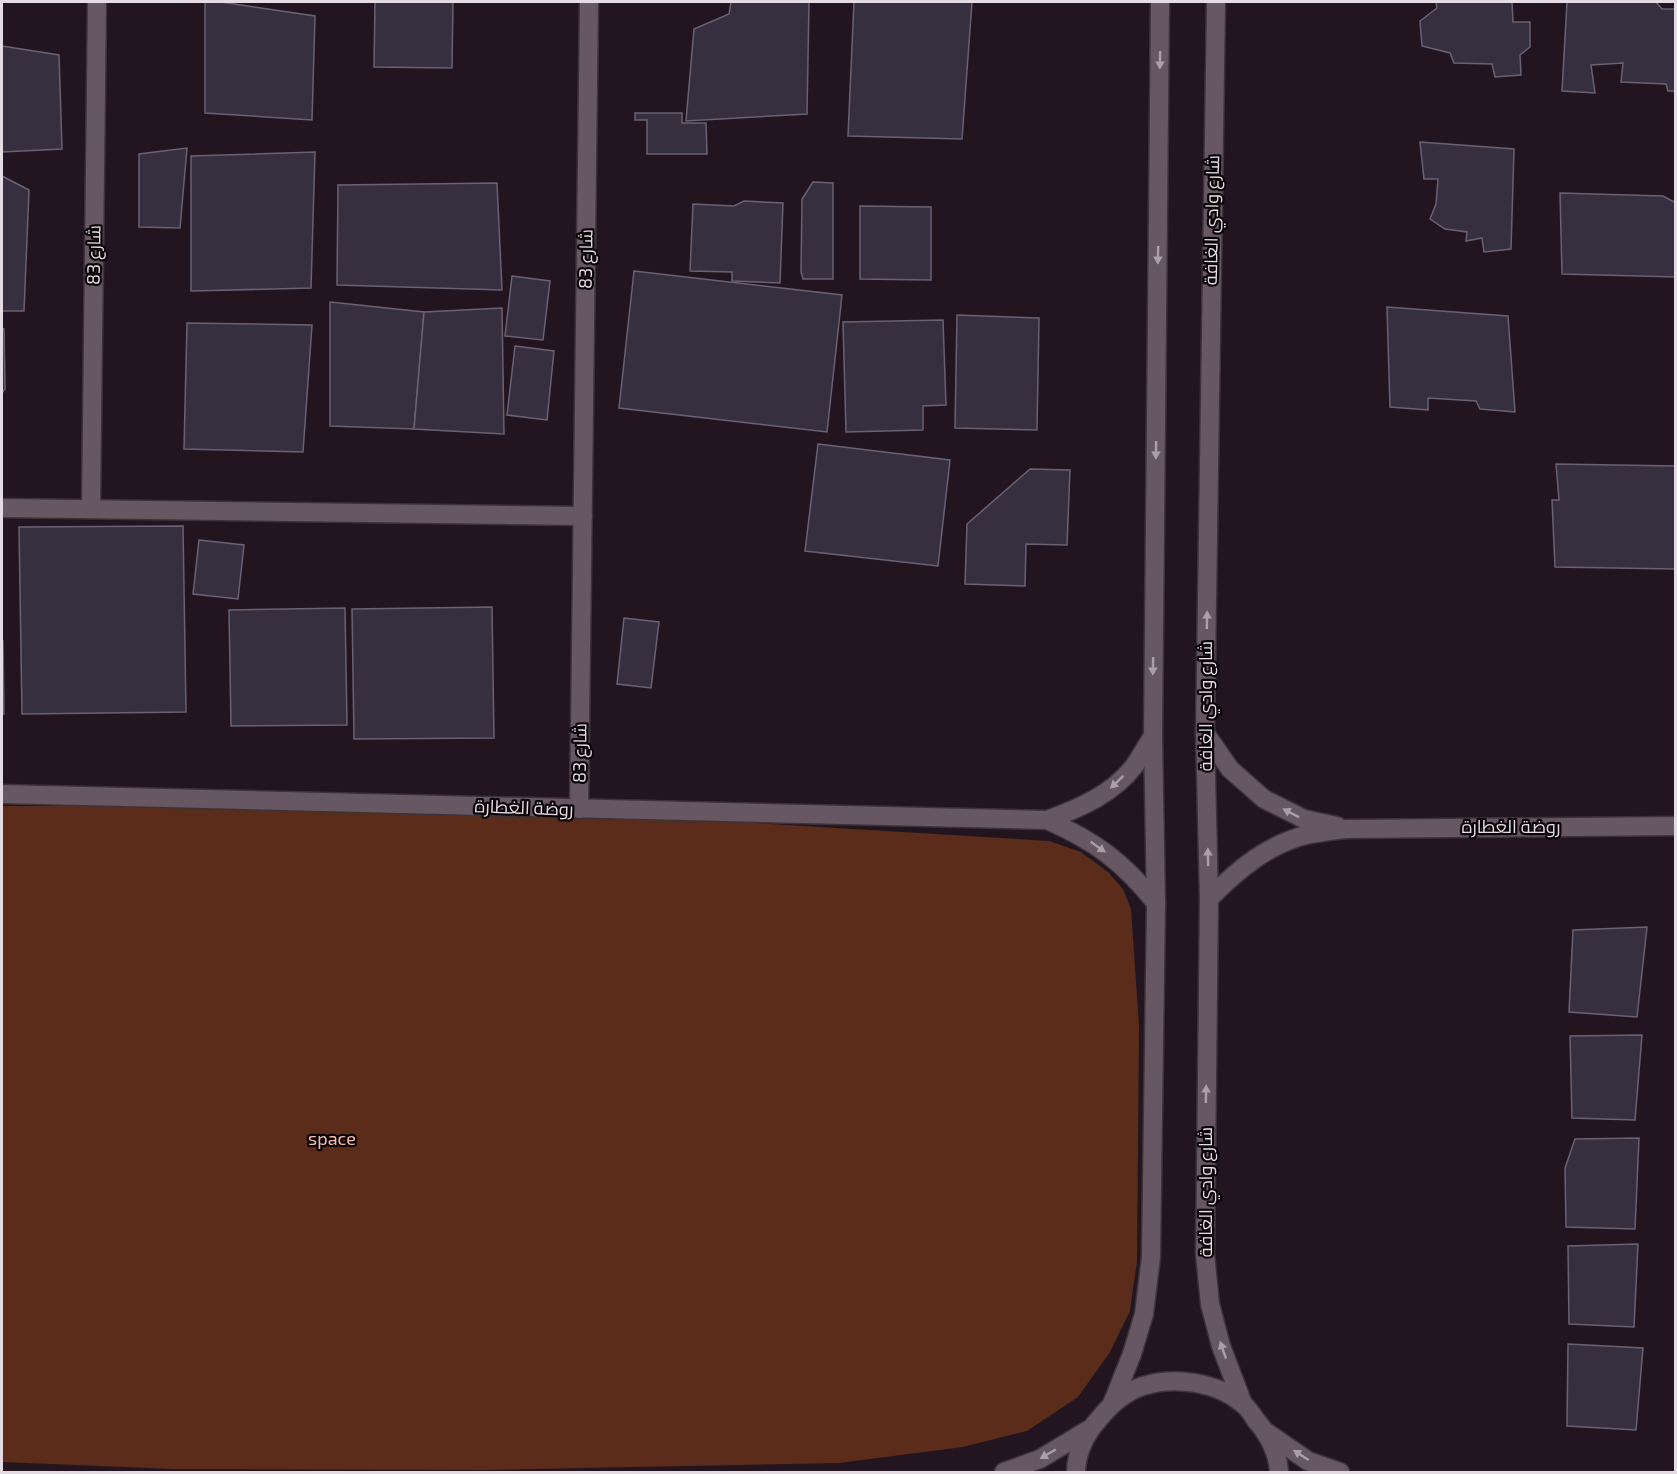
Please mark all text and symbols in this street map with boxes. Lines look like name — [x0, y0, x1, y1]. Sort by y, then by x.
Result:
one-way arrow — [1155, 50, 1164, 69]
street label: شارع وادي الغافة — [1199, 155, 1227, 285]
street label: شارع 83 — [81, 225, 107, 285]
street label: شارع 83 — [573, 229, 599, 289]
one-way arrow — [1153, 245, 1162, 264]
one-way arrow — [1151, 440, 1160, 459]
one-way arrow — [1202, 610, 1211, 629]
street label: شارع وادي الغافة — [1194, 641, 1220, 771]
one-way arrow — [1148, 656, 1158, 675]
street label: شارع 83 — [567, 723, 593, 783]
one-way arrow — [1110, 775, 1125, 789]
street label: روضة الغطارة — [474, 794, 574, 821]
one-way arrow — [1283, 808, 1300, 817]
street label: روضة الغطارة — [1462, 815, 1561, 838]
one-way arrow — [1090, 841, 1106, 853]
one-way arrow — [1203, 847, 1213, 866]
one-way arrow — [1202, 1084, 1211, 1103]
park label: space — [308, 1127, 356, 1149]
street label: شارع وادي الغافة — [1194, 1127, 1220, 1257]
one-way arrow — [1217, 1341, 1227, 1359]
one-way arrow — [1039, 1449, 1056, 1459]
one-way arrow — [1293, 1450, 1309, 1461]

